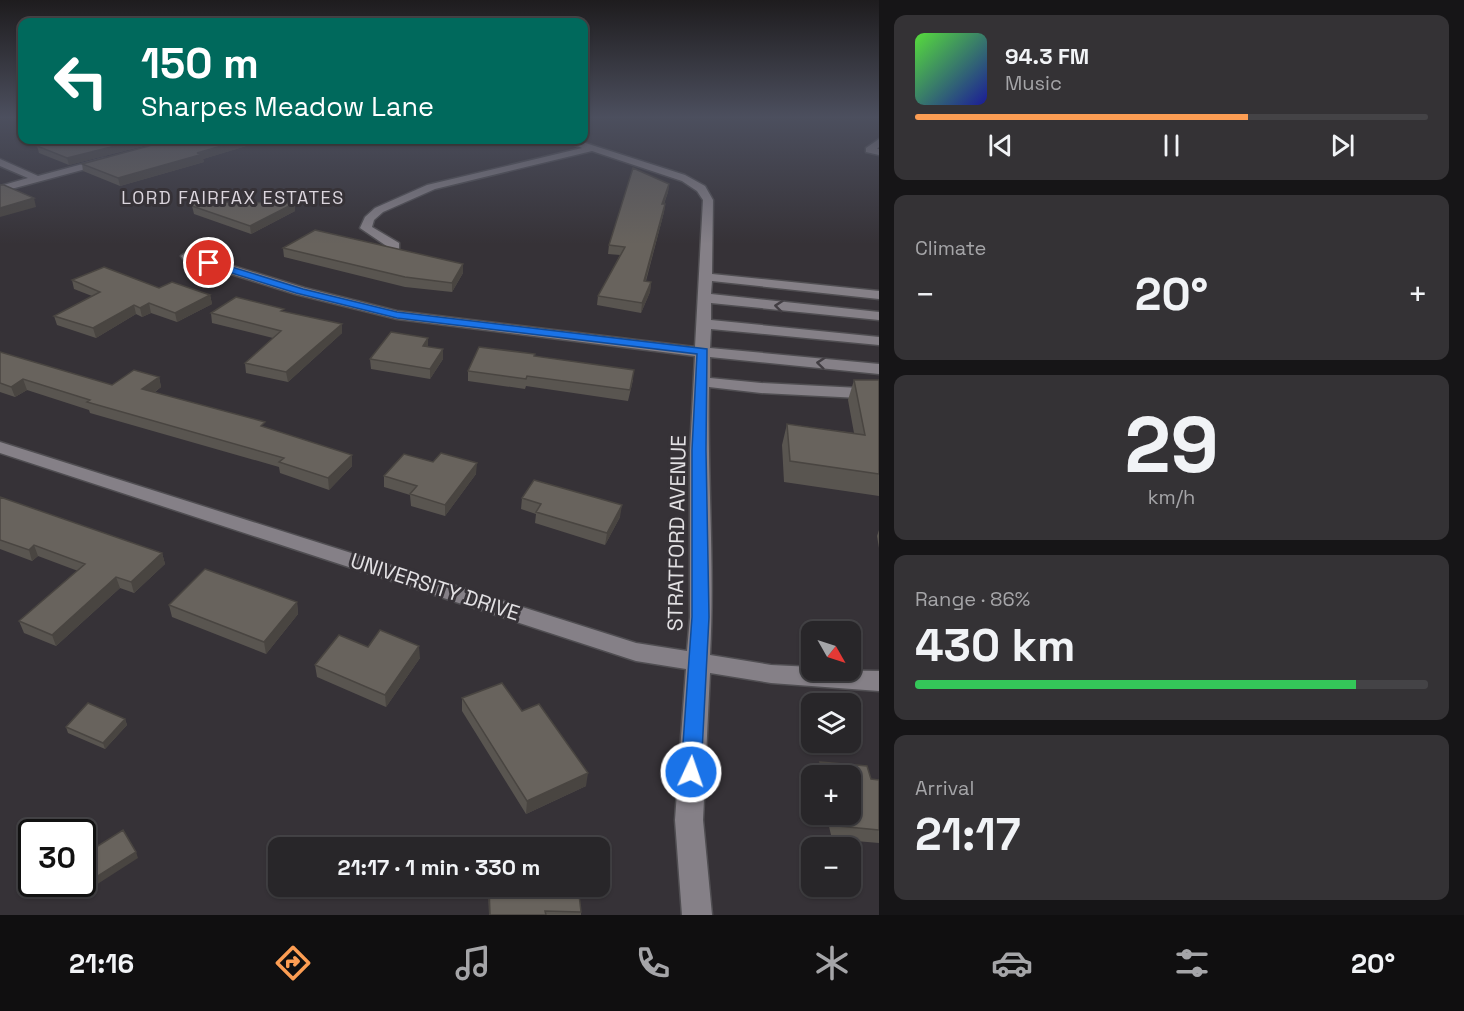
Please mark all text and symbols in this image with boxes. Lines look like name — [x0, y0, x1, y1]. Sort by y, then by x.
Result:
text: 150 m — [141, 37, 259, 90]
icon: left — [42, 42, 120, 120]
text: 94.3 FM — [1005, 42, 1089, 70]
text: Music — [1005, 70, 1062, 96]
text: Sharpes Meadow Lane — [141, 89, 434, 124]
icon: previous — [984, 129, 1017, 162]
icon: pause — [1155, 129, 1188, 162]
icon: next — [1326, 129, 1359, 162]
district label: LORD FAIRFAX ESTATES — [121, 186, 345, 209]
text: Climate — [915, 235, 986, 261]
pin — [183, 237, 234, 288]
icon: arrive — [192, 246, 225, 279]
text: 20° — [1135, 266, 1208, 323]
text: − — [915, 274, 935, 316]
text: + — [1408, 274, 1428, 316]
one-way arrow — [775, 300, 784, 313]
one-way arrow — [816, 358, 825, 370]
text: 29 — [1124, 395, 1219, 495]
street label: STRATFORD AVENUE — [661, 435, 692, 631]
text: km/h — [1148, 484, 1195, 510]
street label: UNIVERSITY DRIVE — [347, 546, 523, 627]
text: Range · 86% — [915, 586, 1030, 612]
text: 430 km — [915, 617, 1075, 674]
north arrow — [801, 621, 861, 681]
map controls — [801, 621, 861, 897]
button: layers — [801, 693, 861, 753]
position arrow — [659, 740, 723, 804]
button: + — [801, 765, 861, 825]
text: Arrival — [915, 775, 974, 801]
text: 21:17 — [915, 806, 1021, 863]
speed limit sign: 30 — [18, 819, 96, 897]
button: − — [801, 837, 861, 897]
text: 21:17 · 1 min · 330 m — [338, 853, 540, 881]
icon: directions — [272, 942, 314, 984]
icon: music — [452, 942, 494, 984]
icon: phone — [632, 942, 674, 984]
icon: climate — [811, 942, 853, 984]
icon: car — [991, 942, 1033, 984]
icon: filters — [1171, 942, 1213, 984]
text: 21:16 — [69, 946, 134, 981]
text: 20° — [1351, 946, 1395, 981]

